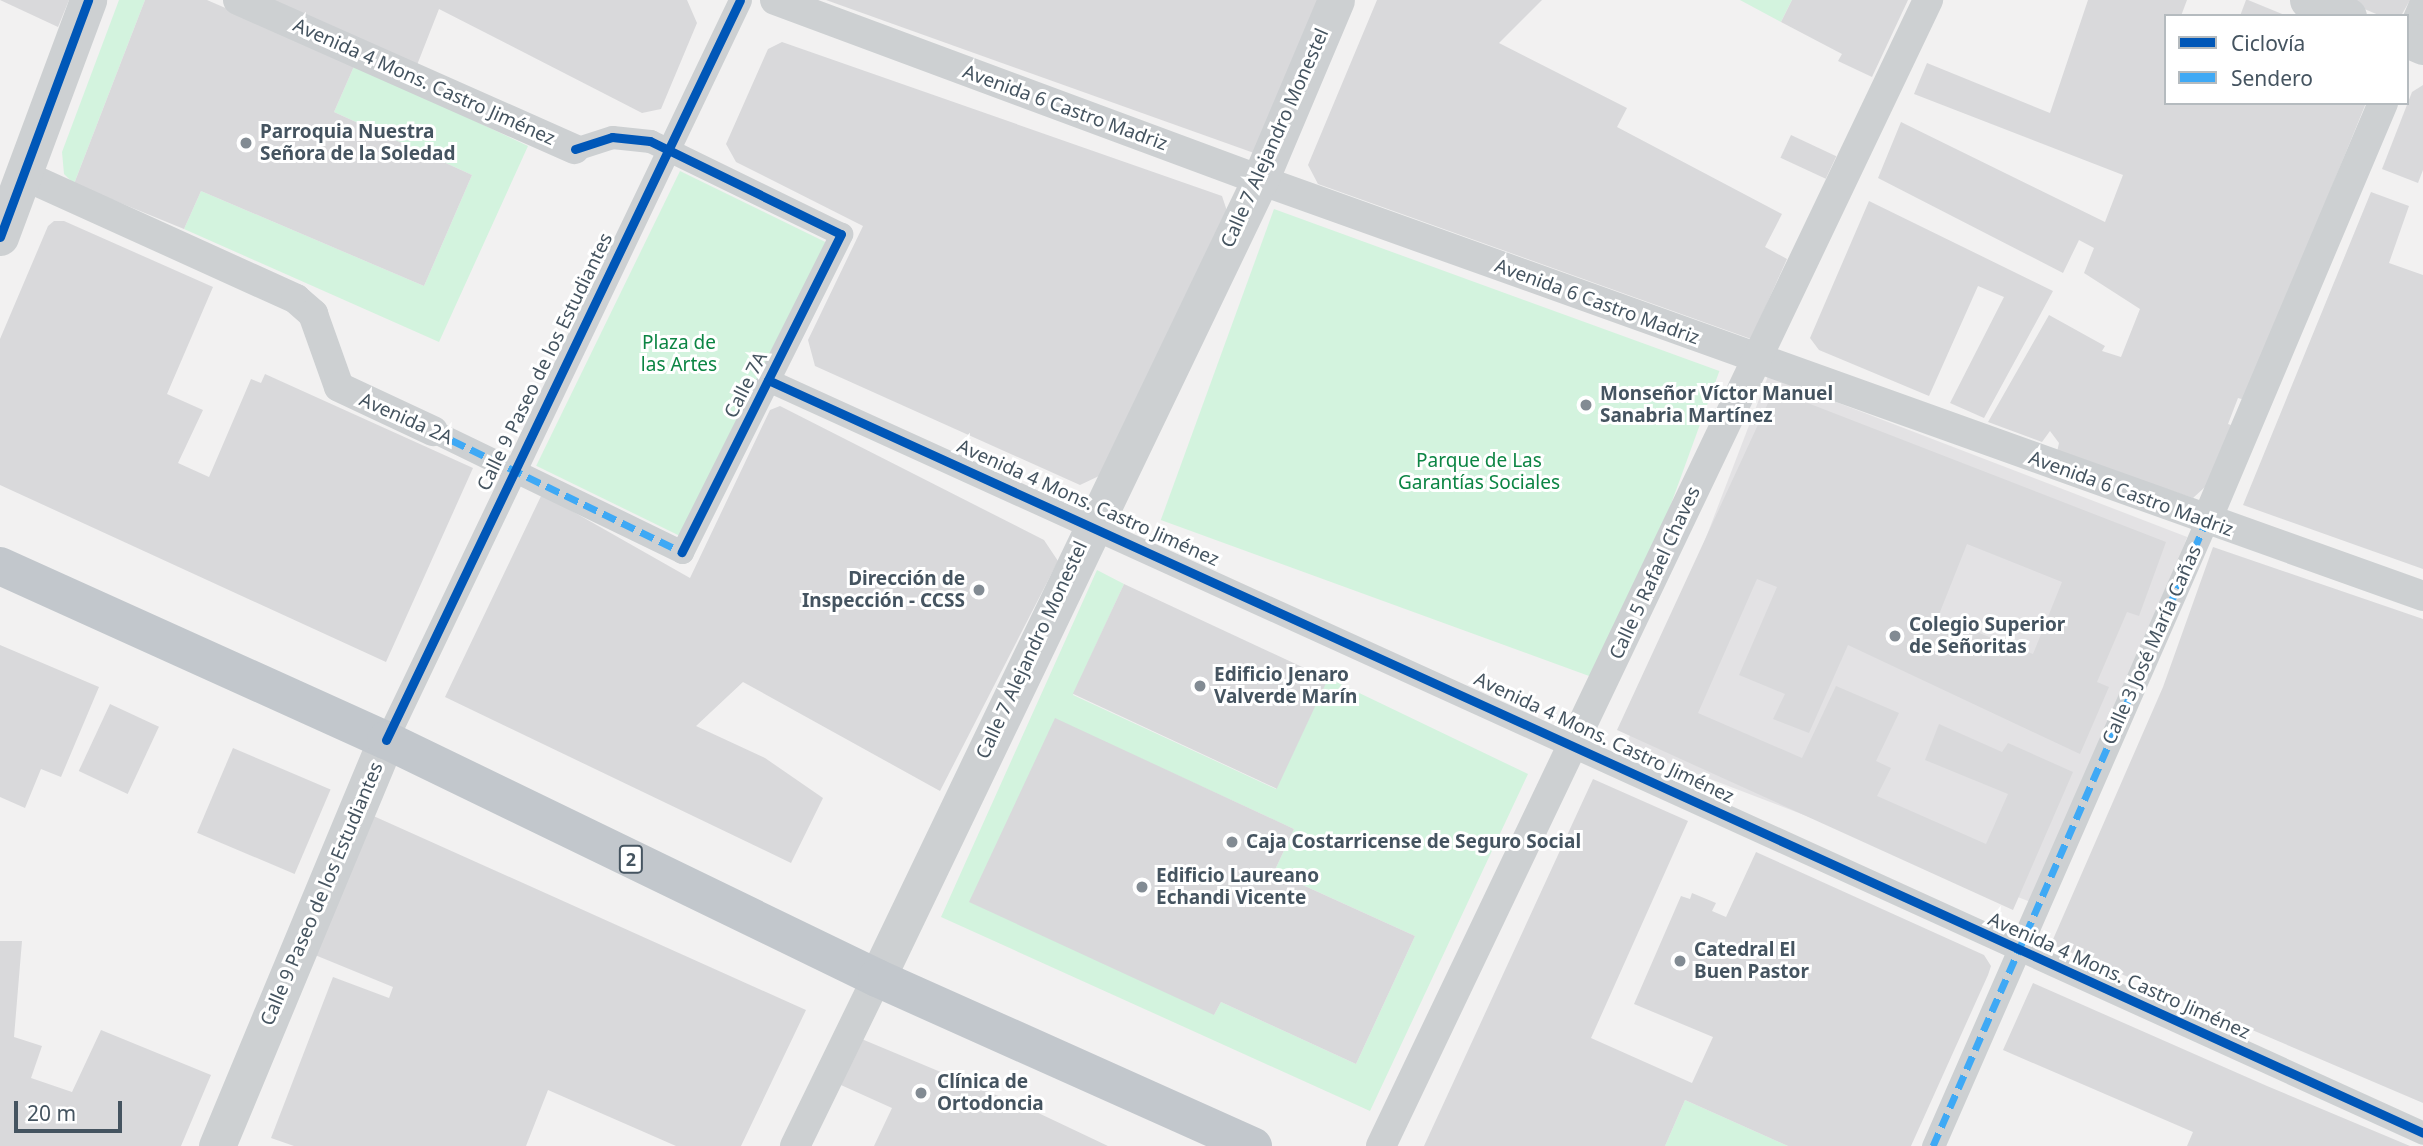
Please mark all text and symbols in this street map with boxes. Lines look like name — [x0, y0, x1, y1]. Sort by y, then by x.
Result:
street label: Avenida 4 Mons. Castro Jiménez — [290, 14, 558, 150]
legend — [2164, 14, 2409, 105]
street label: Calle 7 Alejandro Monestel — [1216, 25, 1334, 251]
text: Ciclovía — [2231, 29, 2305, 57]
street label: Avenida 6 Castro Madriz — [960, 60, 1170, 156]
text: Sendero — [2231, 64, 2313, 92]
place label: Parroquia Nuestra Señora de la Soledad — [260, 121, 455, 165]
marker: Parroquia Nuestra Señora de la Soledad — [238, 135, 254, 151]
street label: Calle 9 Paseo de los Estudiantes — [472, 229, 618, 495]
street label: Avenida 6 Castro Madriz — [1492, 254, 1702, 350]
park label: Plaza de las Artes — [641, 332, 717, 376]
street label: Calle 7A — [720, 348, 772, 422]
place label: Monseñor Víctor Manuel Sanabria Martínez — [1600, 383, 1833, 427]
street label: Avenida 2A — [356, 388, 456, 450]
marker: Monseñor Víctor Manuel Sanabria Martínez — [1578, 397, 1594, 413]
street label: Avenida 4 Mons. Castro Jiménez — [954, 435, 1222, 571]
street label: Avenida 6 Castro Madriz — [2026, 446, 2236, 542]
park label: Parque de Las Garantías Sociales — [1398, 450, 1560, 494]
street label: Calle 5 Rafael Chaves — [1605, 483, 1705, 663]
street label: Calle 7 Alejandro Monestel — [972, 538, 1092, 762]
street label: Calle 3 José María Cañas — [2098, 542, 2206, 748]
place label: Dirección de Inspección - CCSS — [802, 568, 965, 612]
marker: Dirección de Inspección - CCSS — [971, 582, 987, 598]
place label: Colegio Superior de Señoritas — [1909, 614, 2065, 658]
marker: Colegio Superior de Señoritas — [1887, 628, 1903, 644]
place label: Edificio Jenaro Valverde Marín — [1214, 664, 1357, 708]
street label: Avenida 4 Mons. Castro Jiménez — [1470, 668, 1738, 808]
marker: Edificio Jenaro Valverde Marín — [1192, 678, 1208, 694]
street label: Calle 9 Paseo de los Estudiantes — [256, 759, 388, 1029]
place label: Caja Costarricense de Seguro Social — [1246, 831, 1581, 853]
marker: Caja Costarricense de Seguro Social — [1224, 834, 1240, 850]
road number: 2 — [619, 844, 643, 874]
place label: Edificio Laureano Echandi Vicente — [1156, 865, 1319, 909]
marker: Edificio Laureano Echandi Vicente — [1134, 879, 1150, 895]
street label: Avenida 4 Mons. Castro Jiménez — [1985, 908, 2253, 1044]
place label: Catedral El Buen Pastor — [1694, 939, 1809, 983]
marker: Catedral El Buen Pastor — [1672, 953, 1688, 969]
place label: Clínica de Ortodoncia — [937, 1071, 1044, 1115]
marker: Clínica de Ortodoncia — [911, 1083, 931, 1103]
scale bar — [18, 1086, 126, 1130]
text: 20 m — [27, 1099, 76, 1127]

